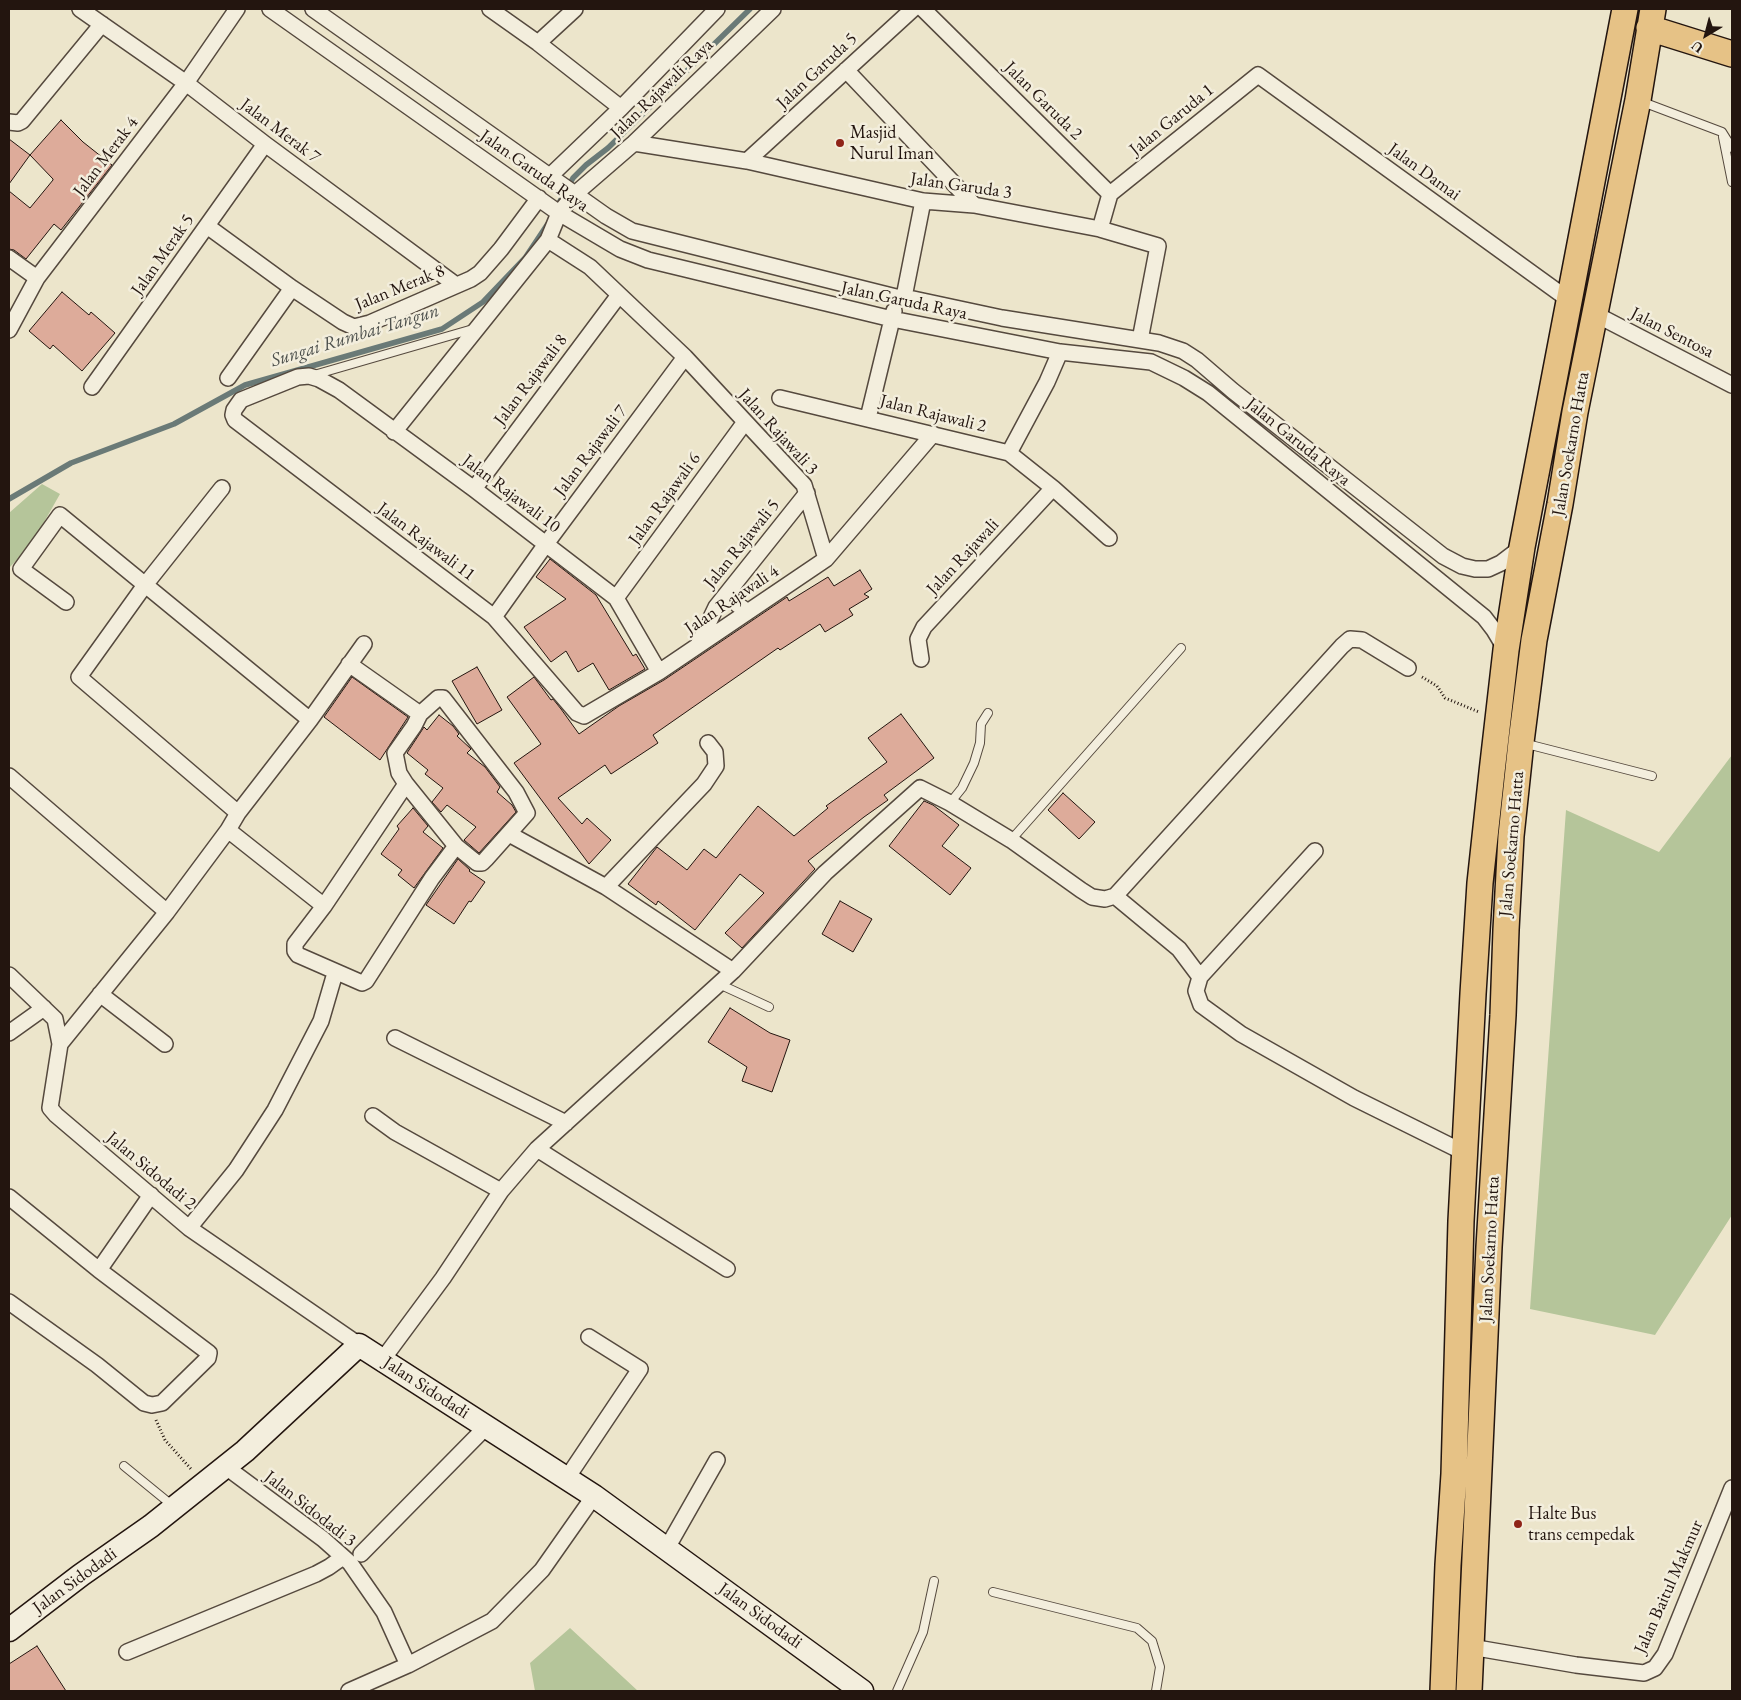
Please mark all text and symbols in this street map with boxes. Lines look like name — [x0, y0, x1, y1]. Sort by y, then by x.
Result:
north arrow — [1681, 10, 1731, 60]
street label: Jalan Garuda 5 — [772, 28, 862, 114]
street label: Jalan Rajawali Raya — [606, 34, 718, 144]
text: U — [1687, 37, 1707, 57]
street label: Jalan Garuda 2 — [999, 57, 1087, 145]
street label: Jalan Garuda 1 — [1125, 79, 1219, 161]
street label: Jalan Merak 7 — [236, 94, 324, 168]
street label: Jalan Merak 4 — [69, 113, 143, 201]
place label: Masjid Nurul Iman — [850, 122, 934, 164]
street label: Jalan Garuda Raya — [475, 125, 593, 217]
marker: Masjid Nurul Iman — [834, 137, 846, 149]
street label: Jalan Damai — [1384, 138, 1464, 206]
street label: Jalan Garuda 3 — [909, 168, 1013, 204]
street label: Jalan Merak 5 — [127, 210, 199, 300]
street label: Jalan Merak 8 — [352, 260, 448, 316]
street label: Jalan Garuda Raya — [839, 277, 969, 325]
water label: Sungai Rumbai Tangun — [268, 300, 442, 372]
street label: Jalan Sentosa — [1627, 303, 1717, 363]
street label: Jalan Rajawali 8 — [490, 330, 572, 430]
street label: Jalan Soekarno Hatta — [1548, 370, 1594, 518]
street label: Jalan Rajawali 3 — [734, 384, 822, 480]
street label: Jalan Rajawali 2 — [878, 390, 988, 438]
street label: Jalan Garuda Raya — [1241, 393, 1355, 491]
street label: Jalan Rajawali 7 — [550, 401, 632, 501]
street label: Jalan Rajawali 6 — [624, 449, 706, 549]
street label: Jalan Rajawali 10 — [458, 450, 564, 538]
street label: Jalan Rajawali 5 — [699, 495, 785, 593]
street label: Jalan Rajawali 11 — [373, 498, 479, 586]
street label: Jalan Rajawali — [922, 514, 1004, 600]
street label: Jalan Rajawali 4 — [681, 561, 783, 639]
street label: Jalan Soekarno Hatta — [1495, 770, 1529, 918]
street label: Jalan Sidodadi 2 — [102, 1127, 200, 1215]
street label: Jalan Soekarno Hatta — [1475, 1175, 1505, 1323]
street label: Jalan Sidodadi — [379, 1352, 473, 1424]
street label: Jalan Sidodadi 3 — [260, 1466, 360, 1552]
place label: Halte Bus trans cempedak — [1528, 1503, 1635, 1546]
street label: Jalan Baitul Makmur — [1630, 1517, 1708, 1657]
marker: Halte Bus trans cempedak — [1512, 1518, 1524, 1530]
street label: Jalan Sidodadi — [29, 1543, 121, 1619]
street label: Jalan Sidodadi — [714, 1578, 806, 1654]

